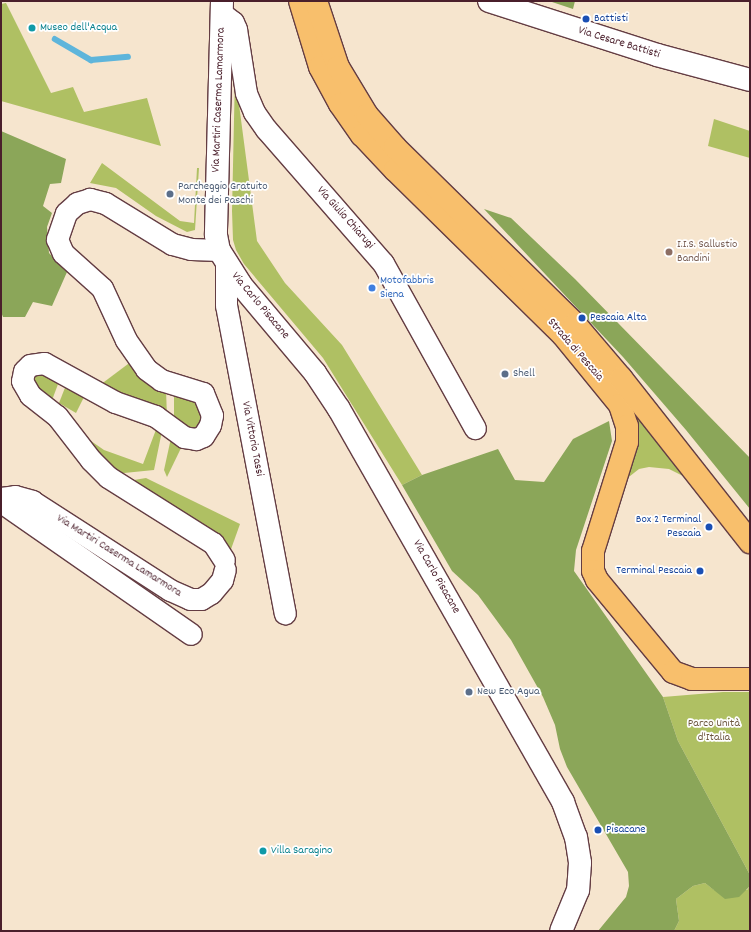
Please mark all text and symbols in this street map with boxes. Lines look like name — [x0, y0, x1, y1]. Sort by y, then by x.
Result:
place label: Battisti — [594, 12, 628, 26]
marker: Battisti — [581, 14, 591, 24]
place label: Museo dell'Acqua — [40, 21, 117, 35]
marker: Museo dell'Acqua — [27, 23, 37, 33]
street label: Via Cesare Battisti — [576, 24, 662, 62]
street label: Via Martiri Caserma Lamarmora — [209, 27, 229, 173]
place label: Parcheggio Gratuito Monte dei Paschi — [178, 180, 268, 208]
street label: Via Giulio Chiarugi — [313, 184, 377, 252]
marker: Parcheggio Gratuito Monte dei Paschi — [165, 189, 175, 199]
place label: I.I.S. Sallustio Bandini — [677, 238, 737, 266]
marker: I.I.S. Sallustio Bandini — [664, 247, 674, 257]
street label: Via Carlo Pisacane — [228, 270, 292, 342]
place label: Motofabbris Siena — [380, 274, 434, 302]
marker: Motofabbris Siena — [367, 283, 377, 293]
place label: Pescaia Alta — [590, 311, 646, 325]
marker: Pescaia Alta — [577, 313, 587, 323]
street label: Strada di Pescaia — [544, 316, 606, 384]
place label: Shell — [513, 367, 535, 381]
marker: Shell — [500, 369, 510, 379]
street label: Via Vittorio Tassi — [238, 400, 266, 478]
street label: Via Martiri Caserma Lamarmora — [54, 511, 184, 601]
place label: Box 2 Terminal Pescaia — [636, 513, 701, 541]
marker: Box 2 Terminal Pescaia — [704, 522, 714, 532]
street label: Via Carlo Pisacane — [409, 538, 463, 616]
place label: Terminal Pescaia — [616, 564, 692, 578]
marker: Terminal Pescaia — [695, 566, 705, 576]
place label: New Eco Agua — [477, 685, 540, 699]
marker: New Eco Agua — [464, 687, 474, 697]
park label: Parco Unità d'Italia — [688, 717, 740, 745]
place label: Pisacane — [606, 823, 646, 837]
marker: Pisacane — [593, 825, 603, 835]
place label: Villa Saragino — [271, 844, 332, 858]
marker: Villa Saragino — [258, 846, 268, 856]

